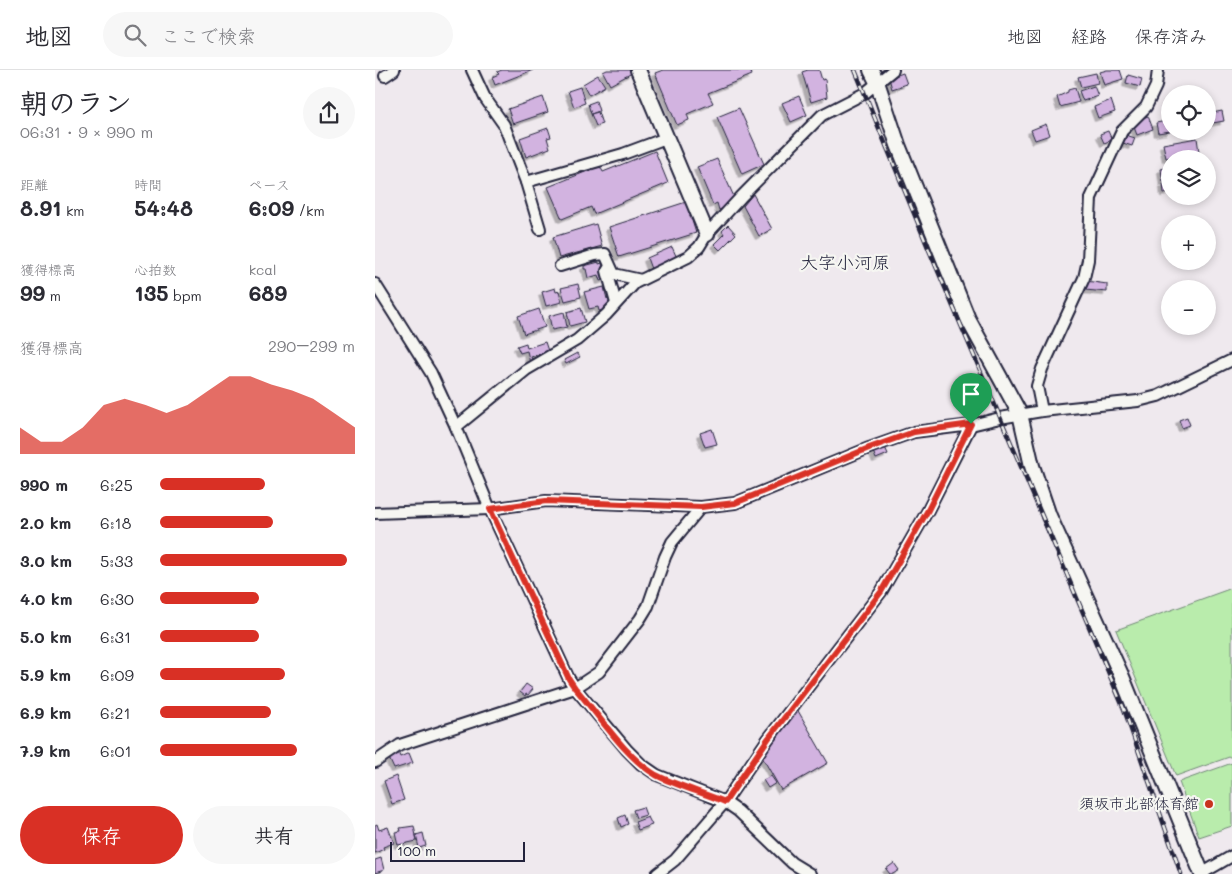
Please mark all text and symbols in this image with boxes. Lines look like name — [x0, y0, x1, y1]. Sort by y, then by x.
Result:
search box — [103, 12, 453, 57]
text: 地図 — [25, 20, 73, 51]
icon: search — [121, 21, 149, 49]
text: ここで検索 — [161, 23, 256, 48]
text: 地図 — [1007, 24, 1043, 48]
text: 経路 — [1071, 24, 1107, 48]
text: 保存済み — [1135, 24, 1207, 48]
text: 朝のラン — [20, 84, 132, 120]
map controls — [1161, 85, 1216, 335]
button: locate — [1161, 85, 1216, 140]
button: share — [303, 87, 355, 139]
text: 06:31 · 9 × 990 m — [20, 121, 153, 142]
button: layers — [1161, 150, 1216, 205]
text: 距離 — [20, 175, 48, 194]
text: 時間 — [134, 175, 162, 194]
text: ペース — [249, 175, 290, 194]
text: 8.91 — [20, 194, 61, 221]
text: 54:48 — [134, 194, 193, 221]
text: 6:09 — [249, 194, 294, 221]
text: km — [61, 201, 85, 220]
text: /km — [294, 201, 325, 220]
button: + — [1161, 215, 1216, 270]
district label: 大字小河原 — [800, 250, 890, 274]
text: 獲得標高 — [20, 260, 76, 279]
text: 心拍数 — [134, 260, 176, 279]
text: kcal — [249, 260, 277, 279]
text: 99 — [20, 279, 45, 306]
text: 135 — [134, 279, 169, 306]
text: 689 — [249, 279, 287, 306]
button: − — [1161, 280, 1216, 335]
text: m — [45, 286, 61, 305]
text: bpm — [169, 286, 202, 305]
text: 290–299 m — [268, 335, 355, 356]
text: 獲得標高 — [20, 337, 84, 358]
pin — [950, 373, 992, 424]
icon: arrive — [957, 380, 985, 408]
text: 990 m — [20, 474, 68, 495]
text: 6:25 — [100, 474, 133, 495]
text: 2.0 km — [20, 512, 71, 533]
text: 6:18 — [100, 512, 131, 533]
text: 3.0 km — [20, 550, 72, 571]
text: 5:33 — [100, 550, 133, 571]
text: 4.0 km — [20, 588, 72, 609]
text: 6:30 — [100, 588, 134, 609]
text: 5.0 km — [20, 626, 72, 647]
text: 6:31 — [100, 626, 131, 647]
text: 5.9 km — [20, 664, 71, 685]
text: 6:09 — [100, 664, 134, 685]
text: 6.9 km — [20, 702, 71, 723]
text: 6:21 — [100, 702, 131, 723]
text: 7.9 km — [20, 740, 71, 761]
text: 6:01 — [100, 740, 132, 761]
place label: 須坂市北部体育館 — [1079, 793, 1199, 813]
marker: 須坂市北部体育館 — [1203, 798, 1215, 810]
button: 保存 — [20, 806, 183, 864]
button: 共有 — [193, 806, 355, 864]
scale bar — [390, 839, 525, 862]
text: 100 m — [397, 841, 436, 860]

